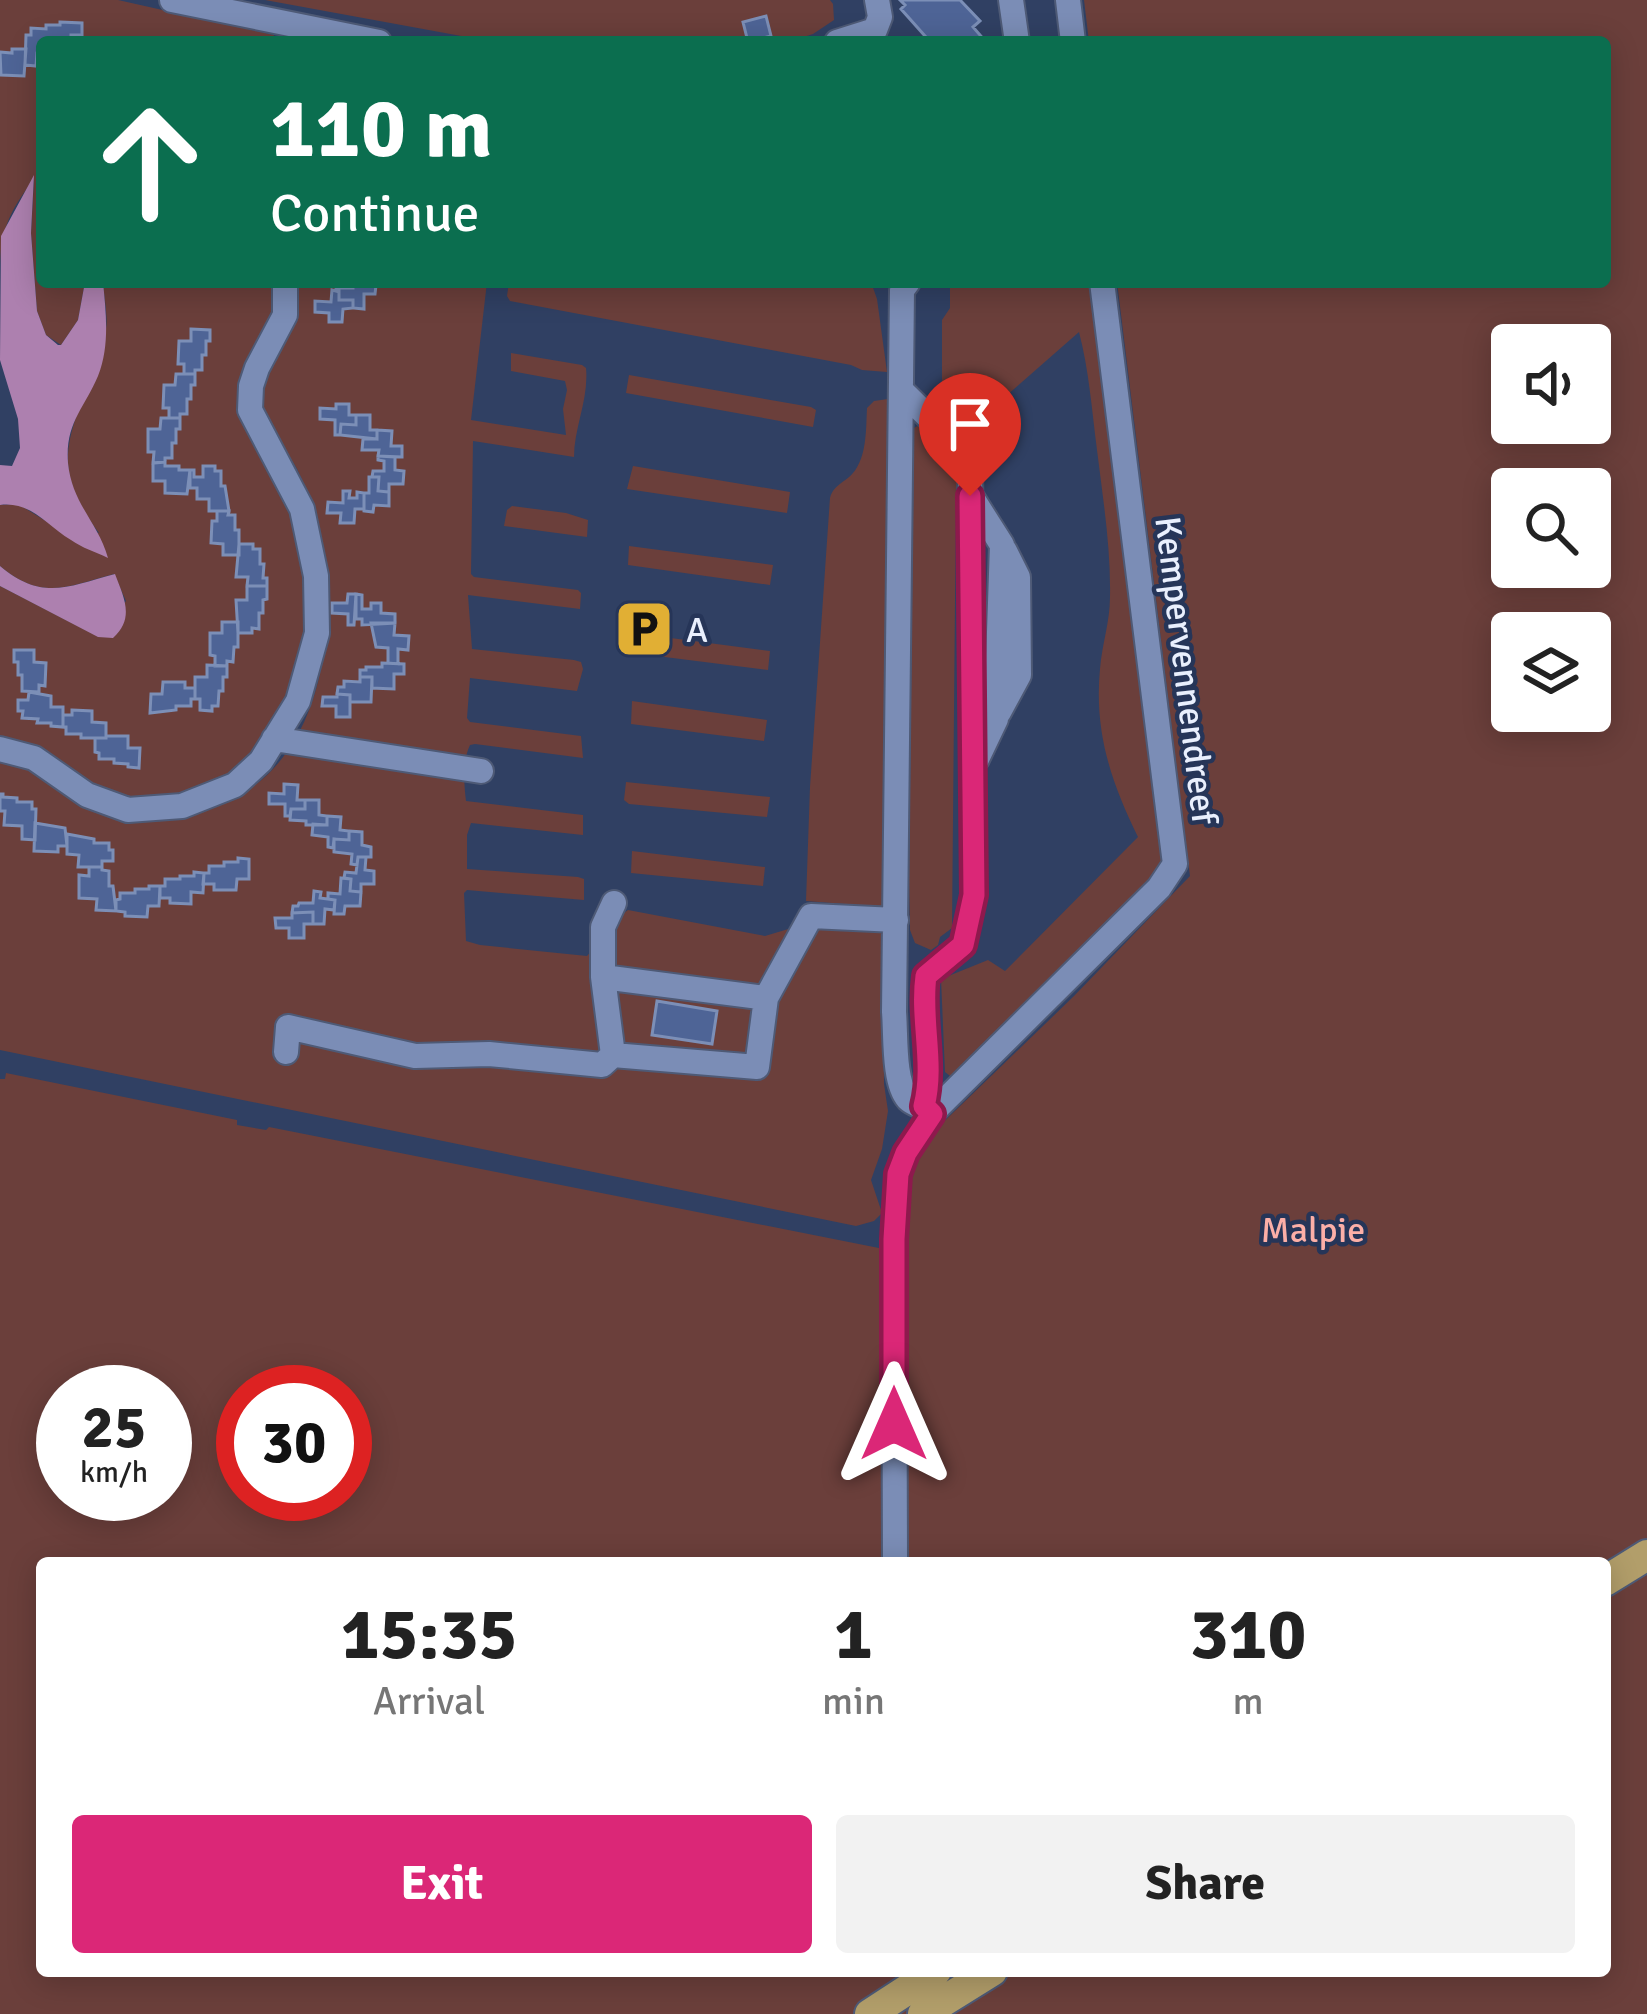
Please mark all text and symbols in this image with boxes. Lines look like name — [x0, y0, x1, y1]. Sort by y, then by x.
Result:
text: 110 m — [270, 77, 492, 181]
icon: ahead — [72, 84, 228, 240]
text: Continue — [270, 180, 480, 247]
map controls — [1491, 324, 1611, 732]
button: sound — [1491, 324, 1611, 444]
pin — [919, 373, 1021, 496]
icon: arrive — [937, 391, 1003, 457]
button: search — [1491, 468, 1611, 588]
street label: Kempervennendreef — [1144, 514, 1227, 828]
parking icon: A — [613, 598, 675, 660]
place label: A — [686, 608, 708, 653]
button: layers — [1491, 612, 1611, 732]
park label: Malpie — [1261, 1208, 1365, 1253]
position arrow — [831, 1361, 957, 1487]
speed limit sign: 30 — [216, 1365, 372, 1521]
text: 25 — [82, 1391, 146, 1465]
text: km/h — [80, 1454, 148, 1491]
text: 15:35 — [341, 1590, 517, 1679]
text: 1 — [834, 1590, 873, 1679]
text: 310 — [1190, 1590, 1306, 1679]
text: Arrival — [373, 1677, 485, 1725]
text: min — [822, 1677, 885, 1725]
text: m — [1232, 1677, 1264, 1725]
button: Exit — [72, 1815, 812, 1953]
button: Share — [836, 1815, 1575, 1953]

